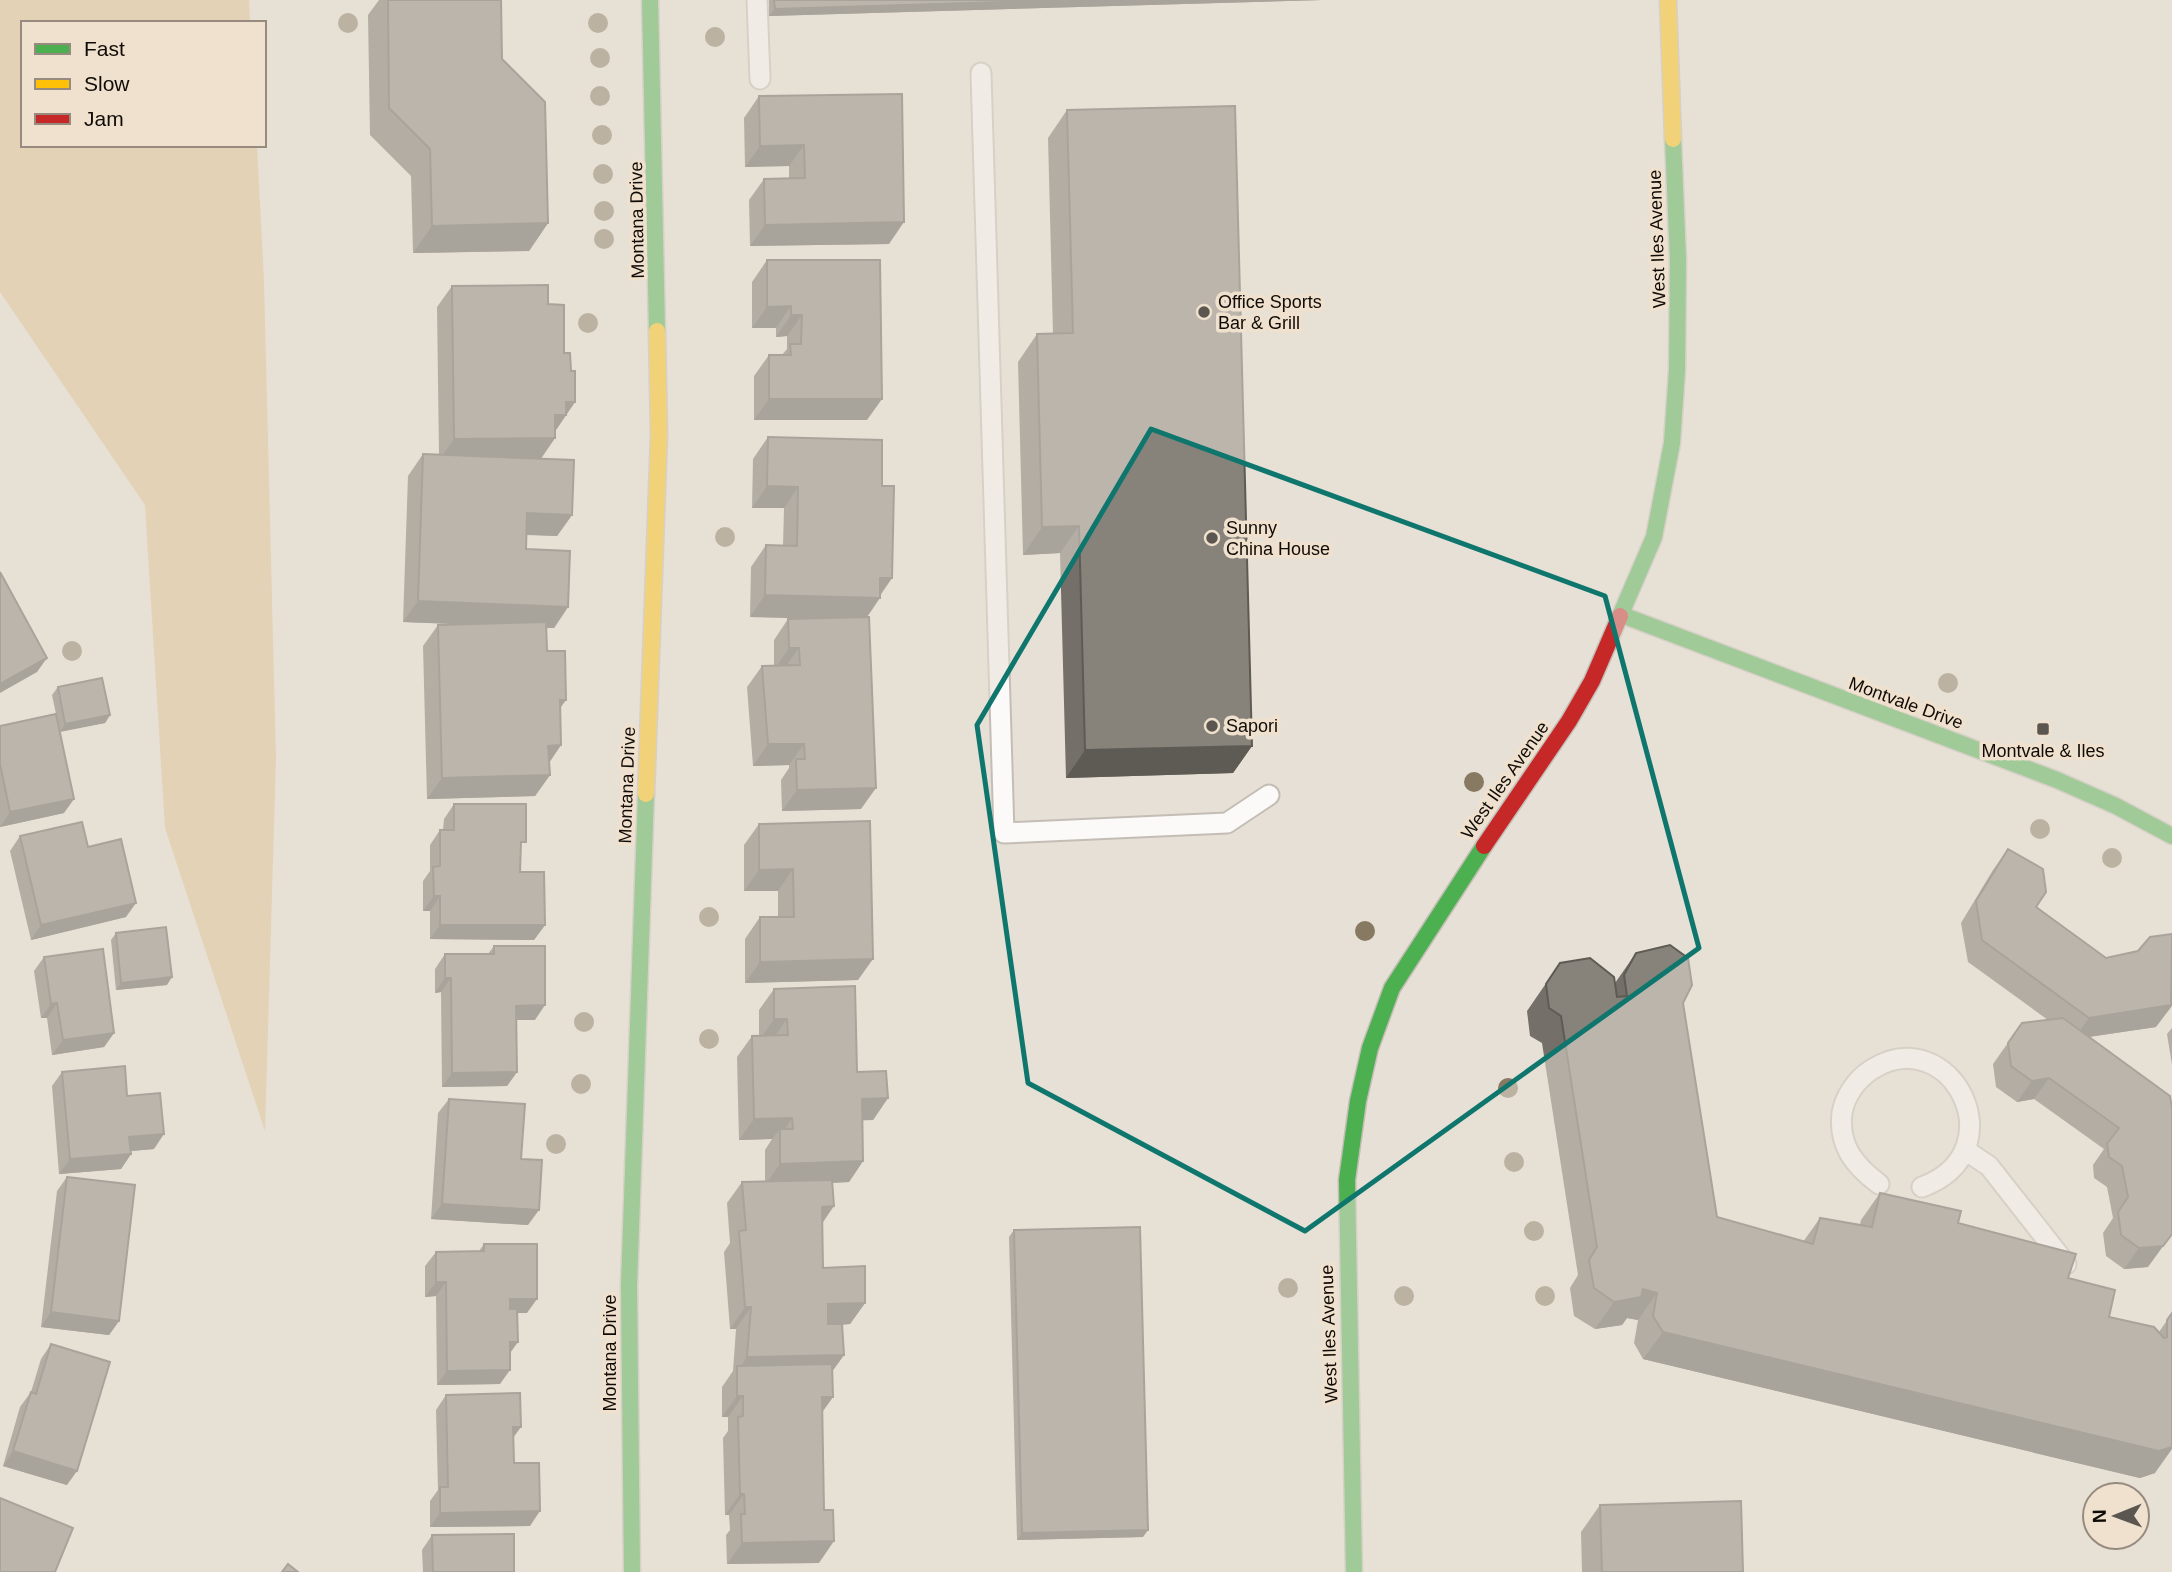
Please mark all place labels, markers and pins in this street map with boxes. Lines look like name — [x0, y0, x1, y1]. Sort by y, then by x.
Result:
place label: Office Sports Bar & Grill — [1218, 292, 1322, 333]
marker: Office Sports Bar & Grill — [1196, 304, 1212, 320]
place label: Sunny China House — [1226, 518, 1330, 559]
marker: Sunny China House — [1204, 530, 1220, 546]
place label: Sapori — [1226, 716, 1278, 736]
marker: Sapori — [1204, 718, 1220, 734]
marker: Montvale & Iles — [2035, 721, 2051, 737]
place label: Montvale & Iles — [1981, 741, 2105, 761]

